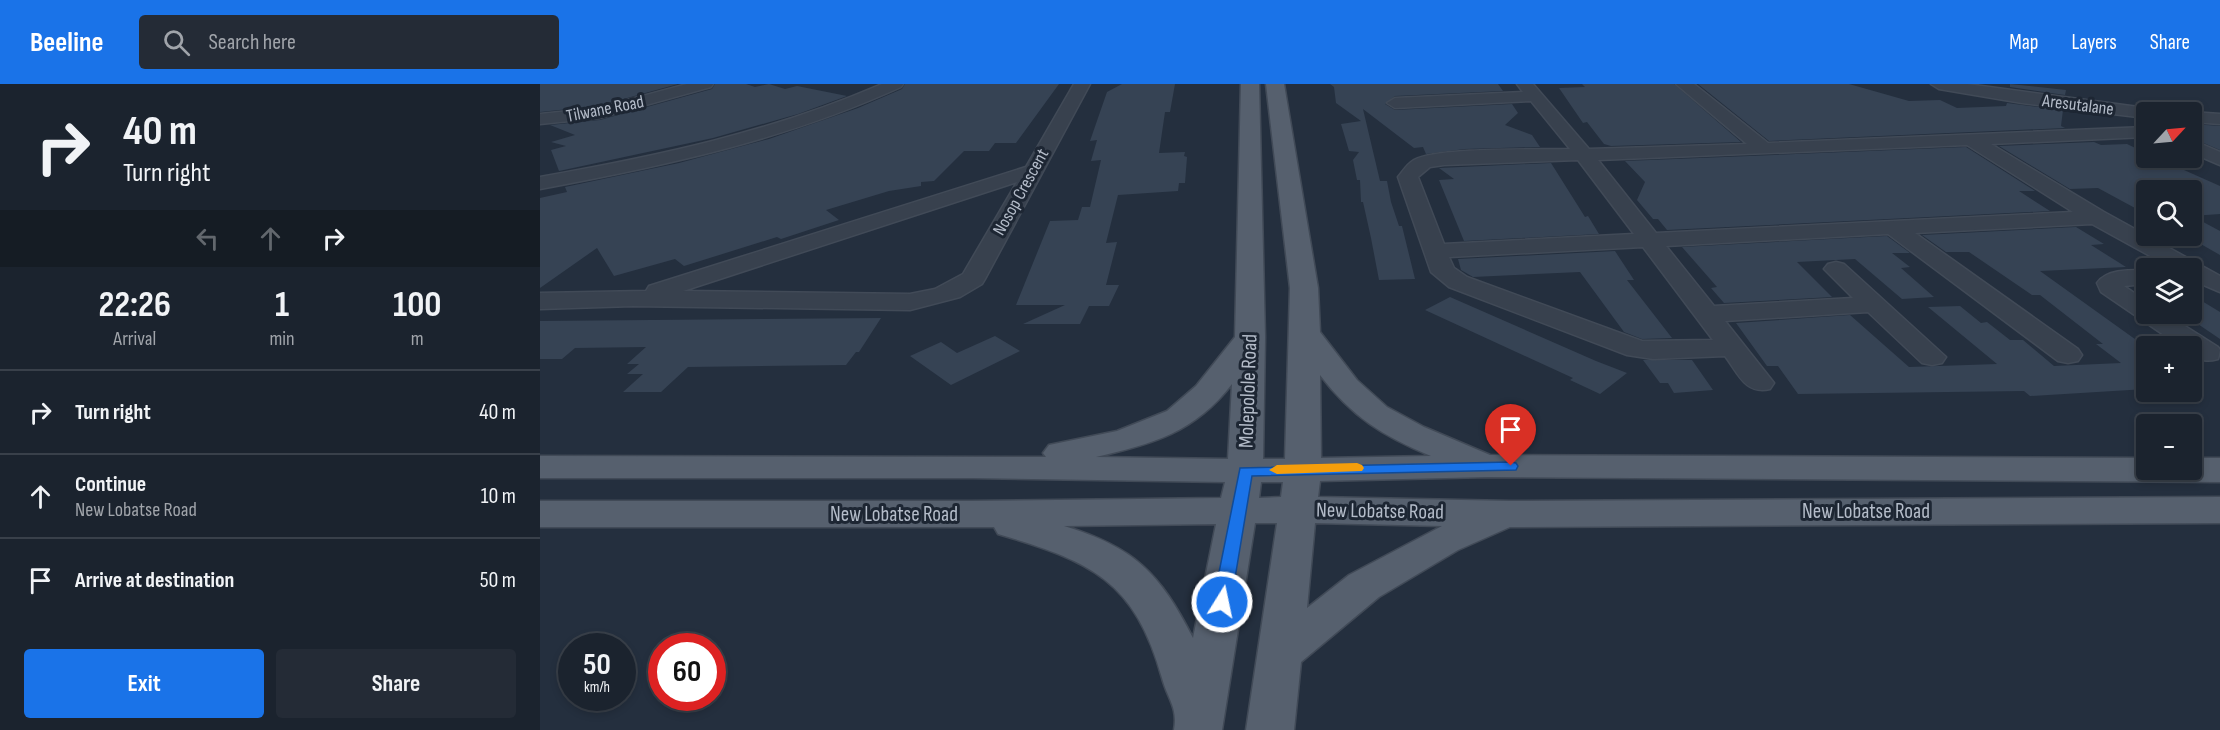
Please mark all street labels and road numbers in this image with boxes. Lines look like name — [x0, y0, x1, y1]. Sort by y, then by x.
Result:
street label: Aresutalane — [2040, 90, 2115, 120]
street label: Tilwane Road — [564, 91, 646, 127]
street label: Nosop Crescent — [989, 145, 1054, 239]
street label: Molepolole Road — [1234, 333, 1262, 449]
street label: New Lobatse Road — [1316, 497, 1444, 525]
street label: New Lobatse Road — [1802, 499, 1930, 524]
street label: New Lobatse Road — [830, 502, 958, 527]

